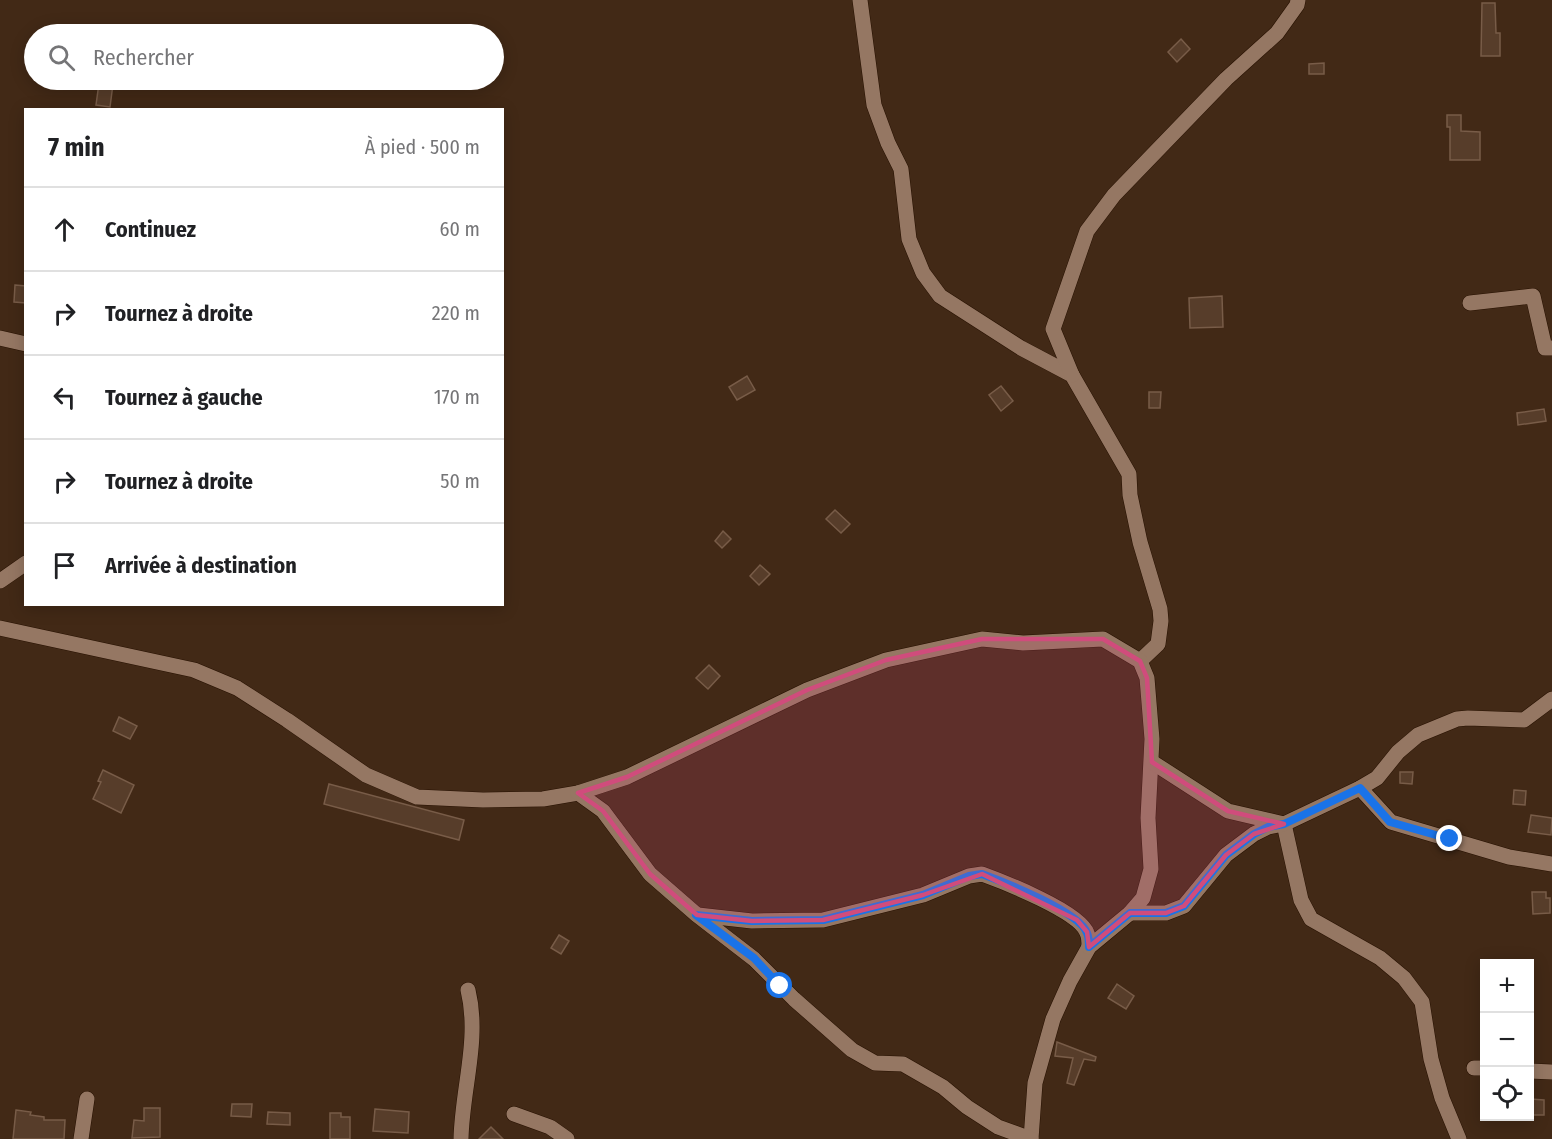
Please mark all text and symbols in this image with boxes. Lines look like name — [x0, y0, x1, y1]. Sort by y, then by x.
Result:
search box — [24, 24, 504, 90]
icon: search — [45, 41, 78, 74]
text: Rechercher — [93, 44, 194, 71]
text: 7 min — [48, 132, 105, 163]
text: À pied · 500 m — [365, 135, 480, 159]
icon: ahead — [48, 213, 81, 246]
text: Continuez — [105, 216, 196, 243]
text: 60 m — [440, 217, 480, 241]
icon: right — [48, 297, 81, 330]
text: Tournez à droite — [105, 300, 253, 327]
text: 220 m — [432, 301, 480, 325]
icon: left — [48, 381, 81, 414]
text: Tournez à gauche — [105, 384, 263, 411]
text: 170 m — [434, 385, 480, 409]
icon: right — [48, 465, 81, 498]
text: Tournez à droite — [105, 468, 253, 495]
text: 50 m — [440, 469, 480, 493]
icon: arrive — [48, 549, 81, 582]
text: Arrivée à destination — [105, 552, 297, 579]
route end — [1436, 825, 1462, 851]
map controls — [1480, 959, 1534, 1121]
button: + — [1480, 959, 1534, 1013]
route start — [766, 972, 792, 998]
button: − — [1480, 1013, 1534, 1067]
button: locate — [1480, 1067, 1534, 1121]

